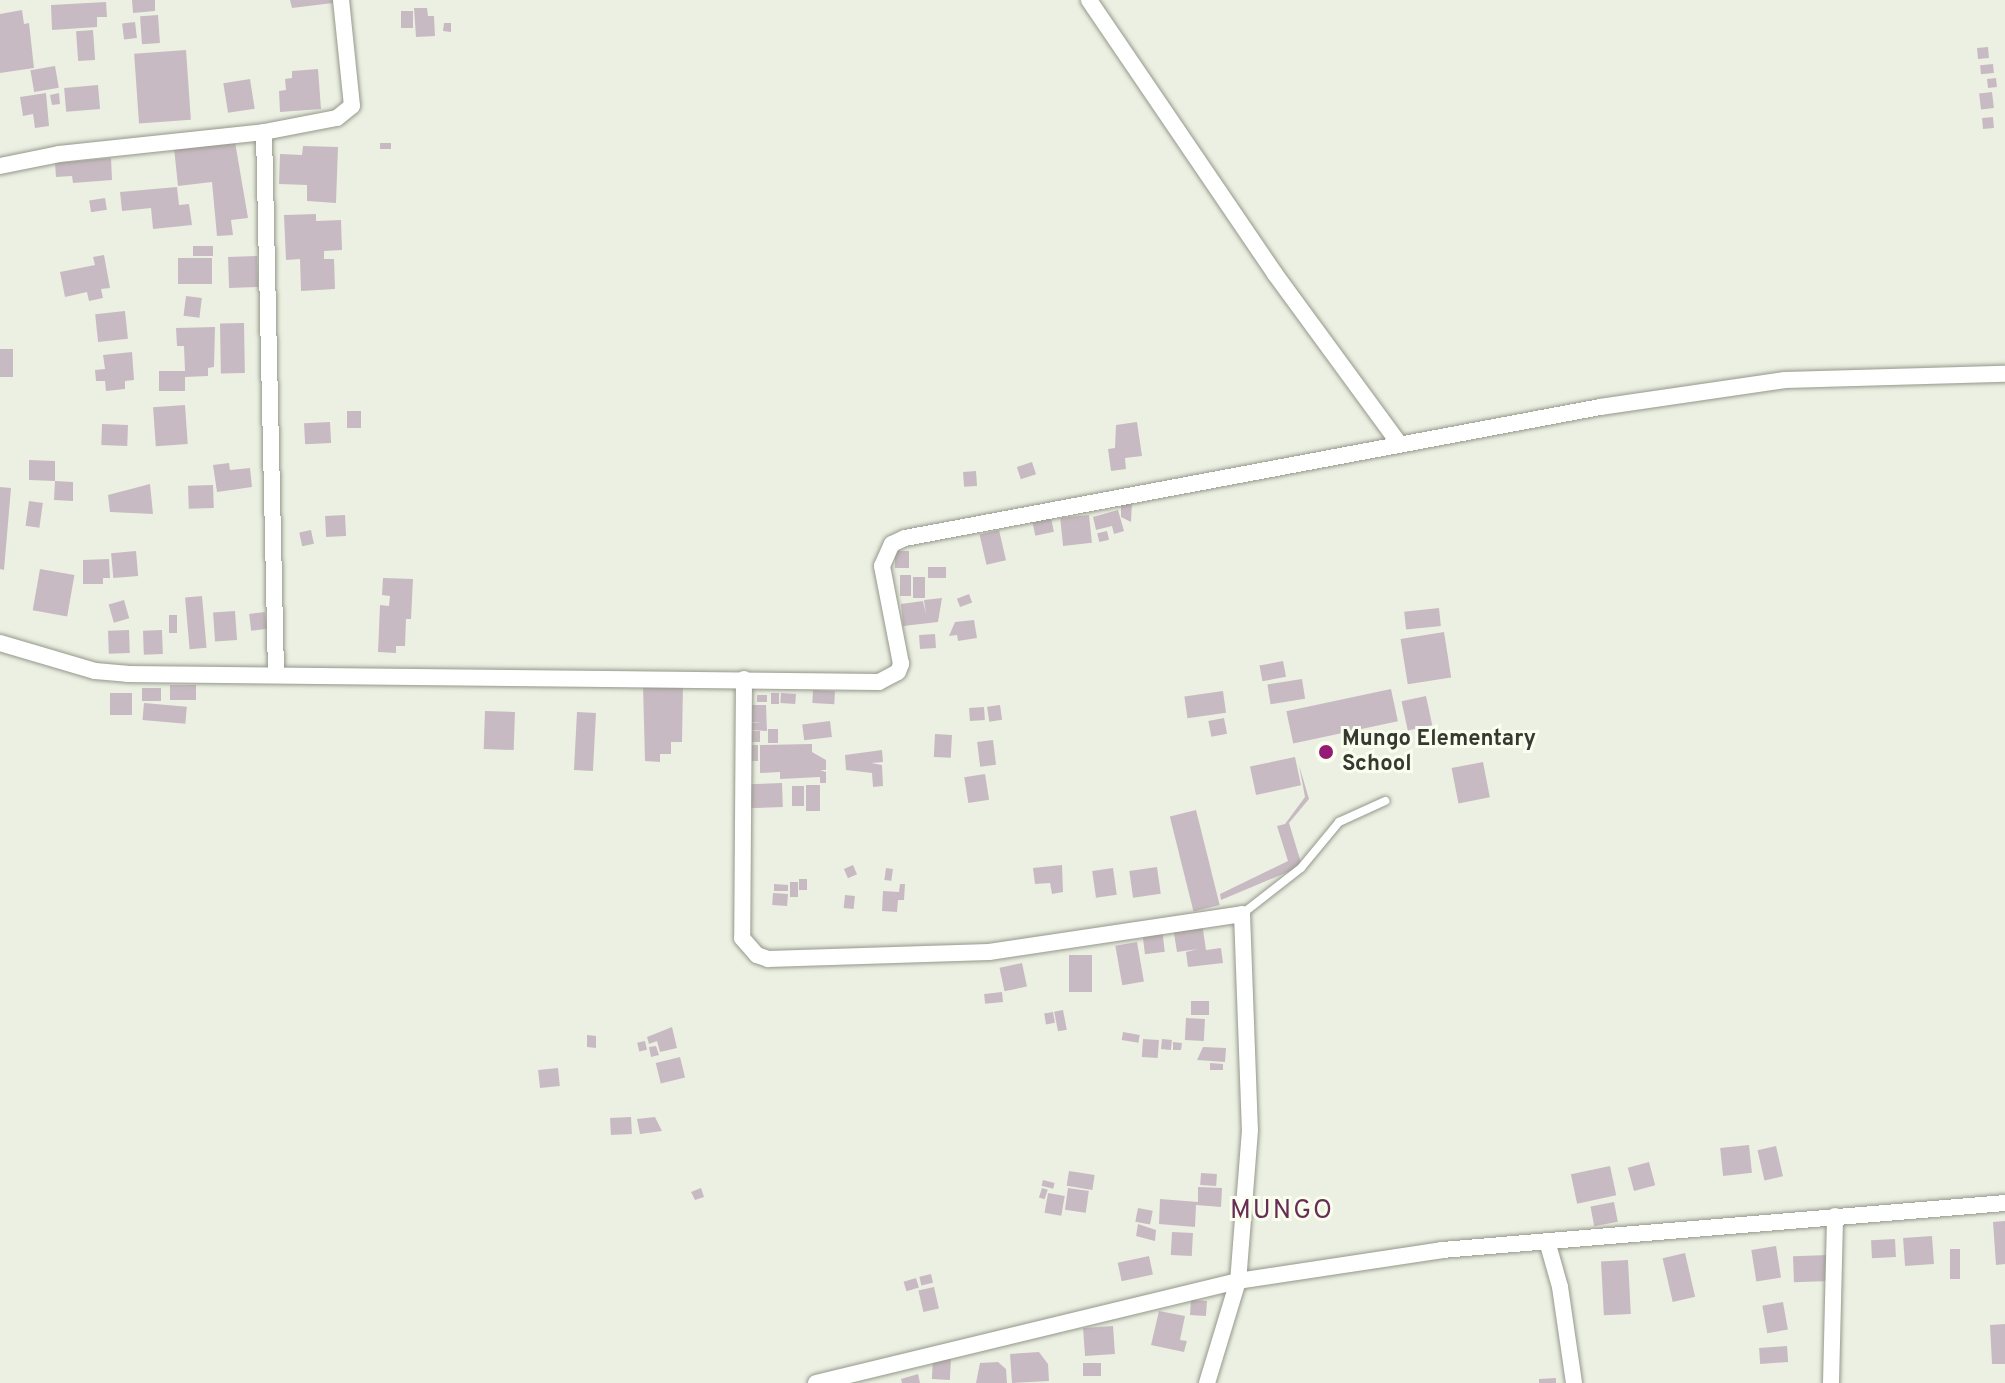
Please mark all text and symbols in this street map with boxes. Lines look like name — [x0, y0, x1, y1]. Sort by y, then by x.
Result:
place label: Mungo Elementary School — [1342, 726, 1536, 778]
marker: Mungo Elementary School — [1317, 743, 1335, 761]
district label: MUNGO — [1230, 1196, 1334, 1228]

